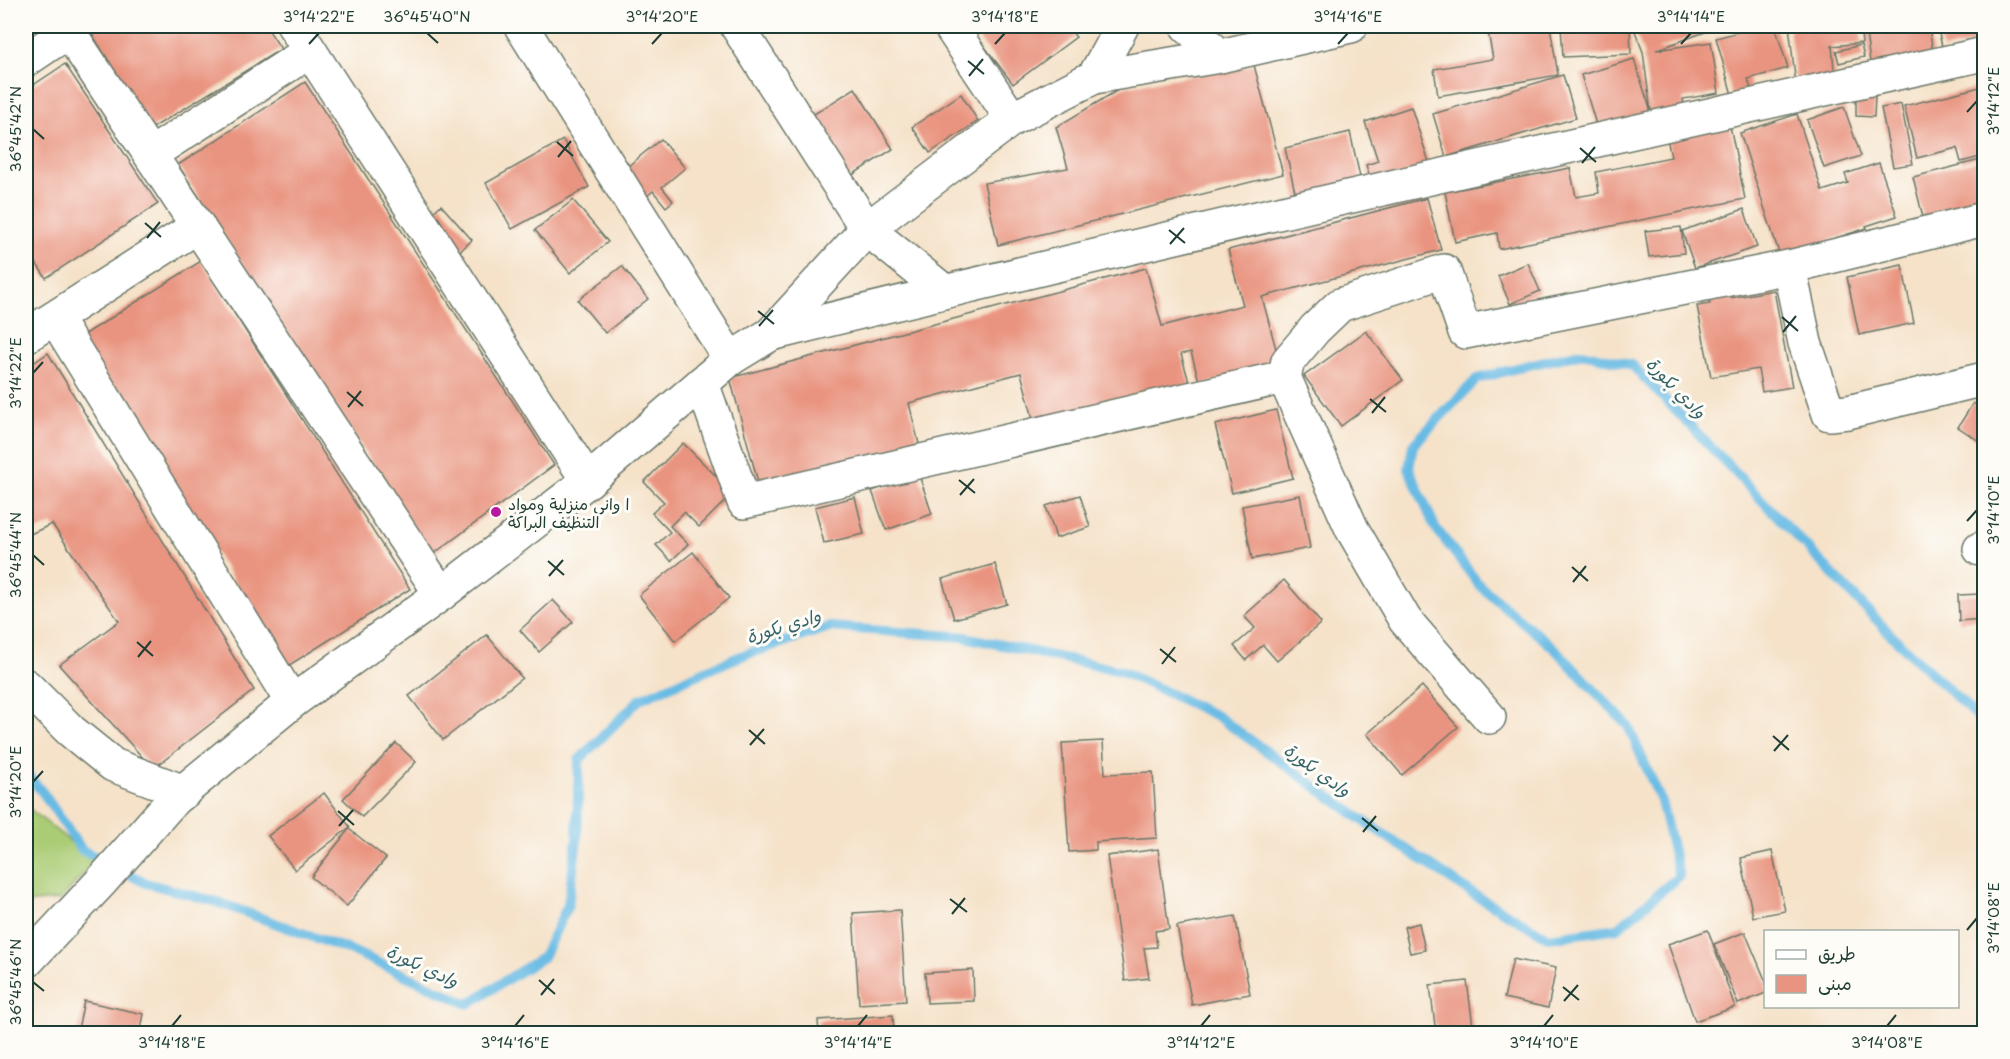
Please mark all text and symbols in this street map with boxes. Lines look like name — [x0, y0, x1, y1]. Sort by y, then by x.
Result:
text: 3°14'22"E — [283, 4, 355, 27]
text: 36°45'40"N — [383, 4, 471, 27]
text: 3°14'20"E — [625, 4, 699, 27]
text: 3°14'18"E — [971, 4, 1039, 27]
text: 3°14'16"E — [1314, 4, 1382, 27]
text: 3°14'14"E — [1657, 4, 1725, 27]
text: 3°14'12"E — [1981, 67, 2004, 136]
text: 36°45'42"N — [3, 86, 26, 172]
text: 3°14'22"E — [3, 337, 26, 409]
water label: وادي بكورة — [1640, 350, 1714, 425]
text: 3°14'10"E — [1981, 475, 2004, 545]
place label: ا واني منزلية ومواد التنظيف البراكة — [508, 491, 630, 533]
marker: ا واني منزلية ومواد التنظيف البراكة — [489, 505, 503, 519]
text: 36°45'44"N — [3, 512, 26, 598]
water label: وادي بكورة — [742, 601, 825, 650]
water label: وادي بكورة — [1278, 736, 1358, 804]
text: 3°14'20"E — [3, 745, 26, 819]
text: 3°14'08"E — [1981, 882, 2004, 954]
legend — [1764, 930, 1959, 1008]
water label: وادي بكورة — [382, 937, 464, 995]
text: 36°45'46"N — [3, 939, 26, 1025]
text: طريق — [1818, 939, 1856, 966]
text: مبنى — [1818, 969, 1852, 996]
text: 3°14'18"E — [138, 1030, 206, 1053]
text: 3°14'16"E — [481, 1030, 549, 1053]
text: 3°14'14"E — [824, 1030, 892, 1053]
text: 3°14'12"E — [1167, 1030, 1236, 1053]
text: 3°14'10"E — [1509, 1030, 1579, 1053]
text: 3°14'08"E — [1851, 1030, 1923, 1053]

